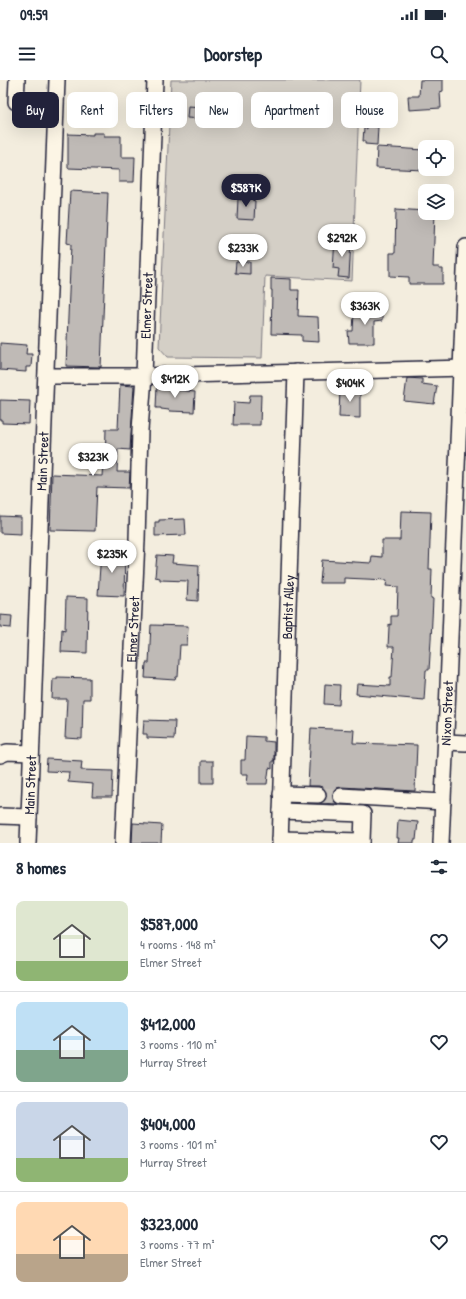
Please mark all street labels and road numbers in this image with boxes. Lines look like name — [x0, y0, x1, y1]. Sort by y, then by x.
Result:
street label: Elmer Street — [135, 272, 157, 339]
street label: Main Street — [31, 431, 53, 491]
street label: Baptist Alley — [277, 575, 299, 640]
street label: Elmer Street — [121, 595, 143, 663]
street label: Nixon Street — [435, 680, 457, 746]
street label: Main Street — [19, 755, 40, 815]

